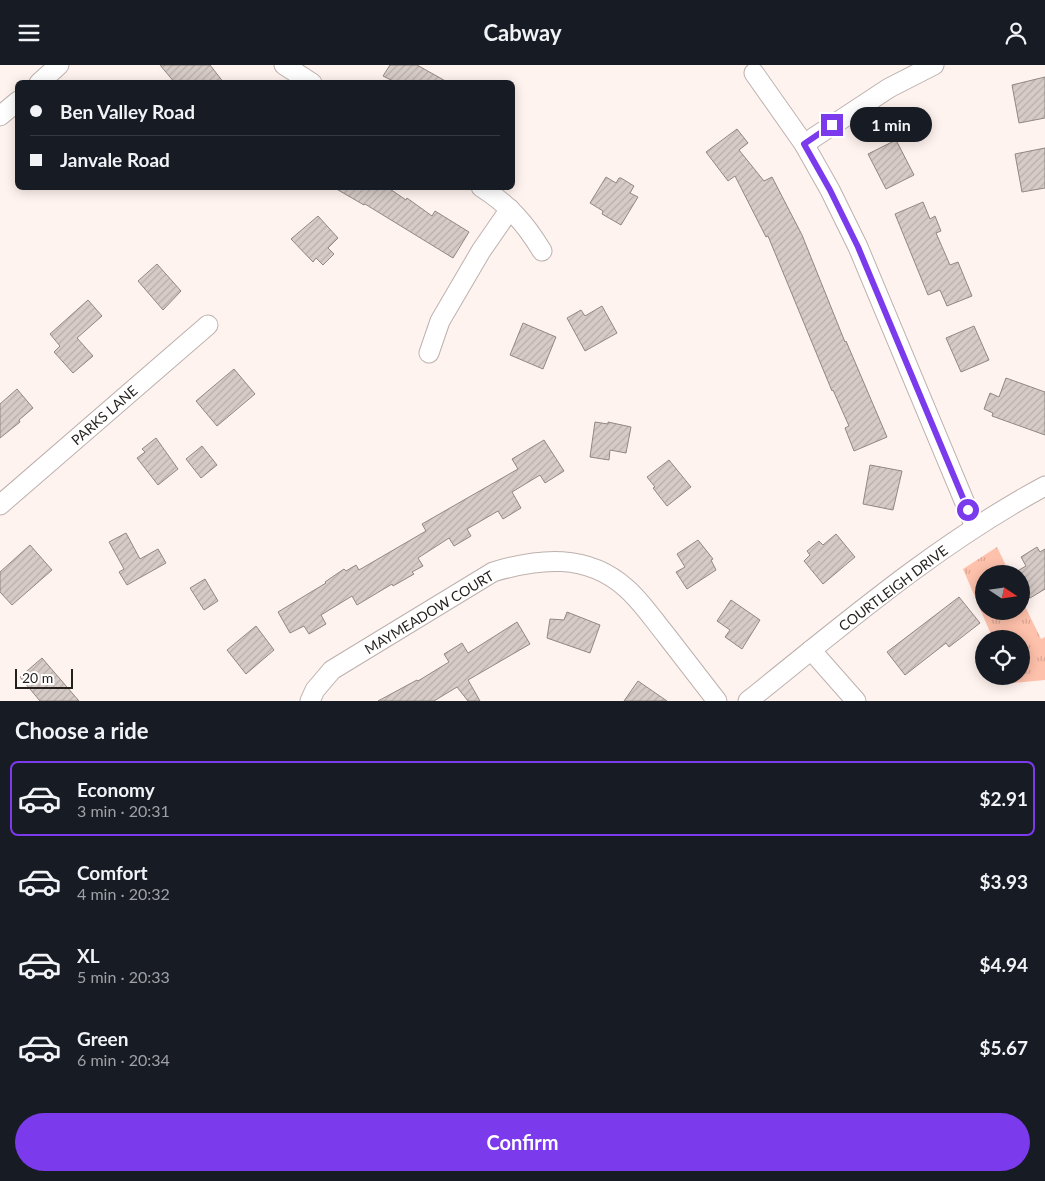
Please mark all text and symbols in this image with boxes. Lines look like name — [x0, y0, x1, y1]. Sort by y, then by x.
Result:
icon: menu — [15, 19, 43, 47]
text: Cabway — [483, 19, 562, 46]
icon: person — [1002, 19, 1030, 47]
text: Ben Valley Road — [60, 100, 195, 123]
callout: 1 min — [850, 107, 932, 143]
route end — [821, 114, 843, 136]
text: 1 min — [871, 115, 911, 134]
text: Janvale Road — [60, 148, 170, 171]
street label: PARKS LANE — [68, 382, 140, 448]
route start — [957, 499, 979, 521]
street label: COURTLEIGH DRIVE — [835, 542, 951, 634]
north arrow — [975, 565, 1030, 620]
map controls — [975, 565, 1030, 685]
street label: MAYMEADOW COURT — [361, 566, 497, 657]
button: locate — [975, 630, 1030, 685]
scale bar — [15, 666, 72, 689]
text: 20 m — [22, 669, 53, 686]
text: Choose a ride — [15, 717, 149, 744]
icon: car — [17, 776, 62, 821]
text: Economy — [77, 778, 155, 801]
text: $2.91 — [979, 787, 1028, 810]
text: 3 min · 20:31 — [77, 801, 170, 820]
icon: car — [17, 859, 62, 904]
text: Comfort — [77, 861, 148, 884]
text: $3.93 — [979, 870, 1028, 893]
text: 4 min · 20:32 — [77, 884, 170, 903]
icon: car — [17, 942, 62, 987]
text: XL — [77, 944, 100, 967]
text: $4.94 — [979, 953, 1028, 976]
text: 5 min · 20:33 — [77, 967, 170, 986]
icon: car — [17, 1025, 62, 1070]
text: Green — [77, 1027, 128, 1050]
text: $5.67 — [979, 1036, 1028, 1059]
text: 6 min · 20:34 — [77, 1050, 170, 1069]
button: Confirm — [15, 1113, 1030, 1171]

